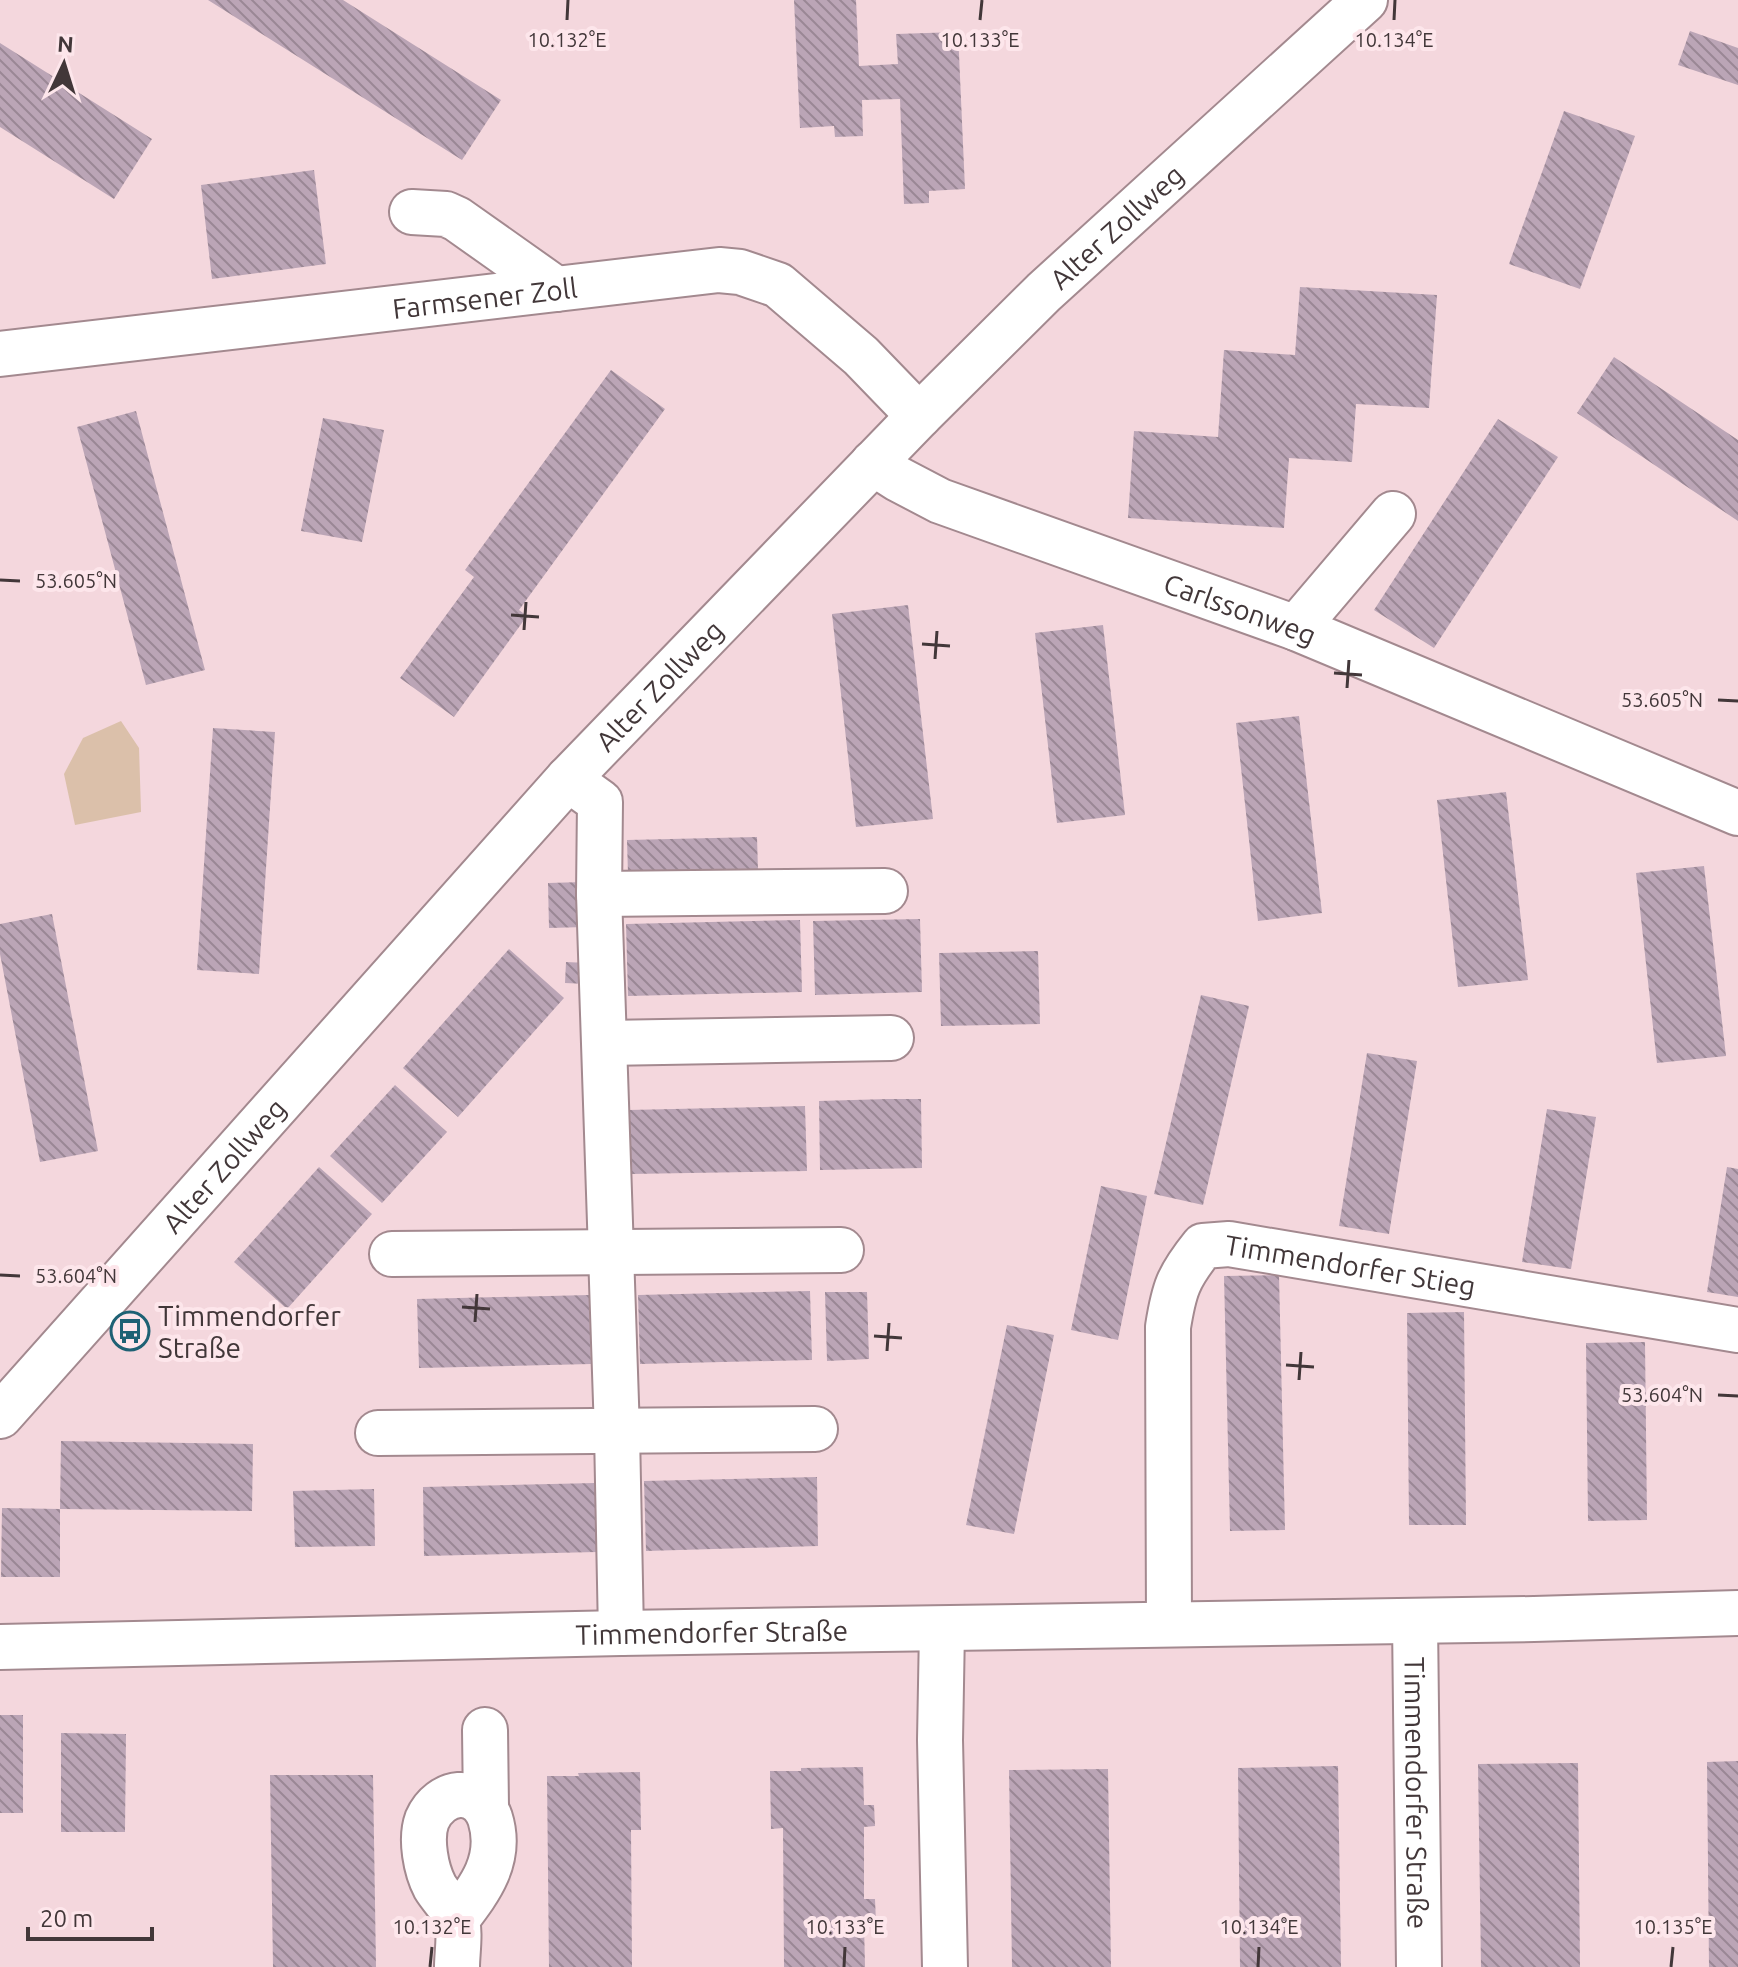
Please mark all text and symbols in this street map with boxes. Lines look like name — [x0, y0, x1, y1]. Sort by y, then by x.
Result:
north arrow — [24, 24, 104, 104]
text: 10.132°E — [528, 28, 607, 51]
text: 10.133°E — [941, 28, 1020, 51]
text: 10.134°E — [1355, 28, 1434, 51]
text: N — [56, 31, 74, 57]
street label: Alter Zollweg — [1043, 158, 1189, 295]
street label: Farmsener Zoll — [391, 271, 579, 324]
street label: Carlssonweg — [1160, 567, 1321, 650]
text: 53.605°N — [35, 569, 117, 592]
street label: Alter Zollweg — [589, 614, 729, 757]
text: 53.605°N — [1621, 688, 1703, 711]
street label: Alter Zollweg — [156, 1092, 291, 1239]
street label: Timmendorfer Stieg — [1223, 1228, 1478, 1301]
text: 53.604°N — [35, 1264, 117, 1287]
place label: Timmendorfer Straße — [158, 1300, 341, 1363]
bus stop icon: Timmendorfer Straße — [109, 1310, 151, 1352]
text: 53.604°N — [1621, 1383, 1703, 1406]
street label: Timmendorfer Straße — [575, 1614, 848, 1650]
street label: Timmendorfer Straße — [1400, 1657, 1434, 1929]
scale bar — [28, 1891, 152, 1941]
text: 20 m — [40, 1905, 93, 1932]
text: 10.132°E — [393, 1915, 472, 1938]
text: 10.133°E — [806, 1915, 885, 1938]
text: 10.134°E — [1220, 1915, 1299, 1938]
text: 10.135°E — [1634, 1915, 1713, 1938]

